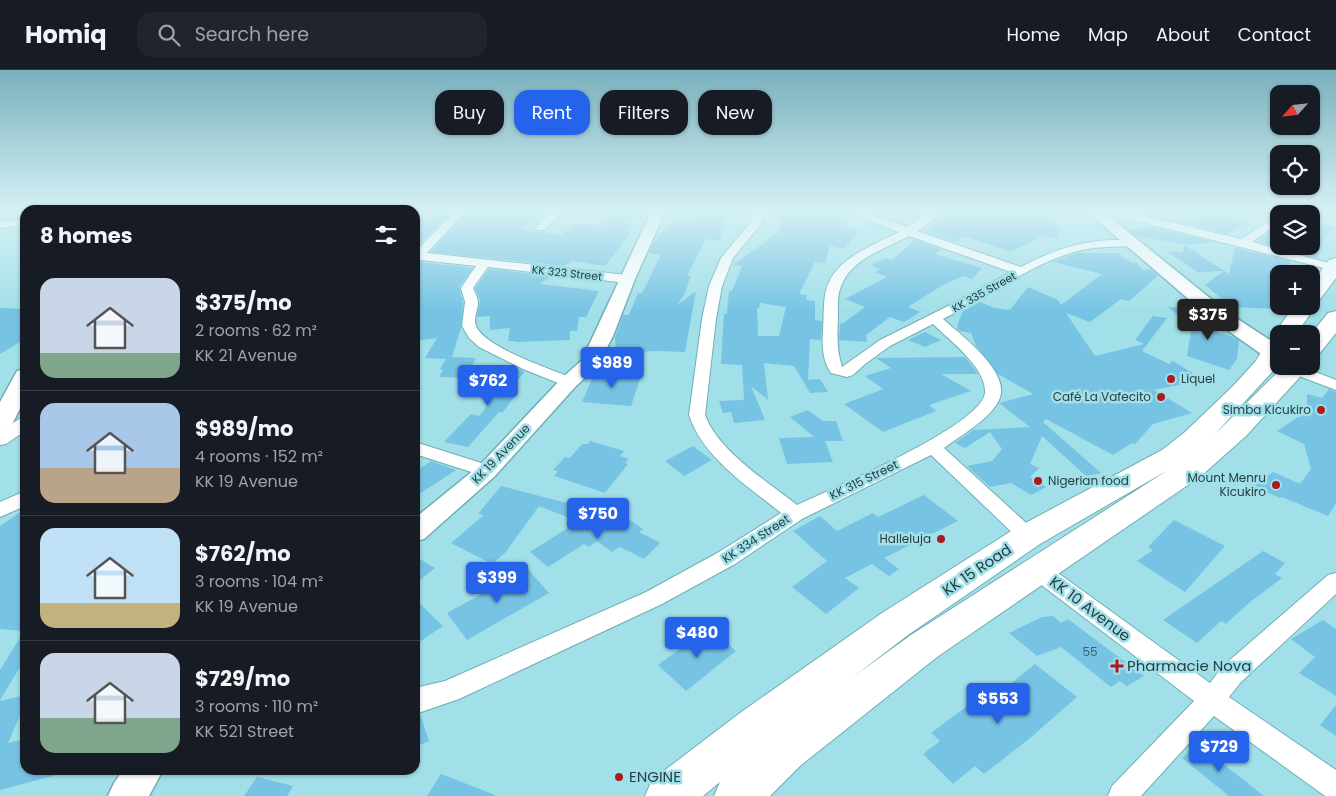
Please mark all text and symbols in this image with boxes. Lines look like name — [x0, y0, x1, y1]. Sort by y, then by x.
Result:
search box — [137, 12, 487, 57]
text: Homiq — [25, 18, 107, 51]
icon: search — [155, 21, 183, 49]
text: Search here — [195, 21, 309, 48]
text: Home — [1006, 22, 1060, 47]
text: Map — [1088, 22, 1128, 47]
text: About — [1156, 22, 1210, 47]
text: Contact — [1238, 22, 1311, 47]
north arrow — [1270, 85, 1320, 135]
map controls — [1270, 85, 1320, 375]
chip: Buy — [435, 90, 504, 135]
chip: Rent — [514, 90, 590, 135]
chip: Filters — [600, 90, 688, 135]
chip: New — [698, 90, 772, 135]
button: locate — [1270, 145, 1320, 195]
button: layers — [1270, 205, 1320, 255]
text: 8 homes — [40, 221, 132, 250]
icon: filters — [372, 221, 400, 249]
street label: KK 323 Street — [531, 261, 603, 285]
button: + — [1270, 265, 1320, 315]
street label: KK 335 Street — [949, 268, 1019, 316]
text: $375/mo — [195, 288, 292, 317]
icon: home — [80, 298, 140, 358]
pin: $375 — [1178, 298, 1238, 341]
text: $375 — [1188, 303, 1228, 326]
text: 2 rooms · 62 m² — [195, 319, 317, 342]
button: − — [1270, 325, 1320, 375]
text: KK 21 Avenue — [195, 344, 297, 367]
pin: $989 — [582, 346, 642, 389]
text: $989 — [592, 351, 632, 374]
pin: $762 — [458, 364, 518, 407]
text: $762 — [469, 369, 507, 392]
place label: Liquel — [1181, 370, 1215, 387]
marker: Liquel — [1165, 373, 1177, 385]
place label: Café La Vafecito — [1053, 388, 1151, 405]
marker: Café La Vafecito — [1155, 391, 1167, 403]
place label: Simba Kicukiro — [1223, 401, 1311, 418]
marker: Simba Kicukiro — [1315, 404, 1327, 416]
text: $989/mo — [195, 414, 293, 443]
street label: KK 19 Avenue — [468, 420, 534, 487]
icon: home — [80, 423, 140, 483]
text: 4 rooms · 152 m² — [195, 445, 323, 468]
street label: KK 315 Street — [827, 456, 901, 503]
place label: Mount Menru Kicukiro — [1187, 469, 1266, 500]
text: KK 19 Avenue — [195, 470, 298, 493]
place label: Nigerian food — [1048, 472, 1129, 489]
marker: Nigerian food — [1032, 475, 1044, 487]
marker: Mount Menru Kicukiro — [1270, 479, 1282, 491]
pin: $750 — [568, 498, 628, 540]
text: $750 — [578, 502, 618, 525]
street label: KK 334 Street — [719, 510, 793, 567]
place label: Halleluja — [880, 530, 931, 547]
marker: Halleluja — [935, 533, 947, 545]
text: $762/mo — [195, 539, 291, 568]
street label: KK 15 Road — [938, 539, 1015, 600]
icon: home — [80, 548, 140, 608]
pin: $399 — [467, 562, 527, 604]
text: $399 — [477, 566, 517, 589]
text: 3 rooms · 104 m² — [195, 570, 323, 593]
street label: KK 10 Avenue — [1045, 571, 1135, 646]
text: KK 19 Avenue — [195, 595, 298, 618]
pin: $480 — [667, 616, 727, 659]
text: $480 — [676, 621, 718, 644]
house number: 55 — [1082, 643, 1098, 660]
place label: Pharmacie Nova — [1127, 655, 1251, 676]
marker: Pharmacie Nova — [1111, 660, 1123, 672]
text: $729/mo — [195, 664, 290, 693]
icon: home — [80, 673, 140, 733]
pin: $553 — [968, 682, 1028, 725]
text: $553 — [977, 687, 1019, 710]
text: 3 rooms · 110 m² — [195, 695, 318, 718]
text: KK 521 Street — [195, 720, 294, 743]
pin: $729 — [1189, 730, 1249, 773]
text: $729 — [1200, 735, 1238, 758]
place label: ENGINE — [629, 766, 681, 787]
marker: ENGINE — [613, 771, 625, 783]

